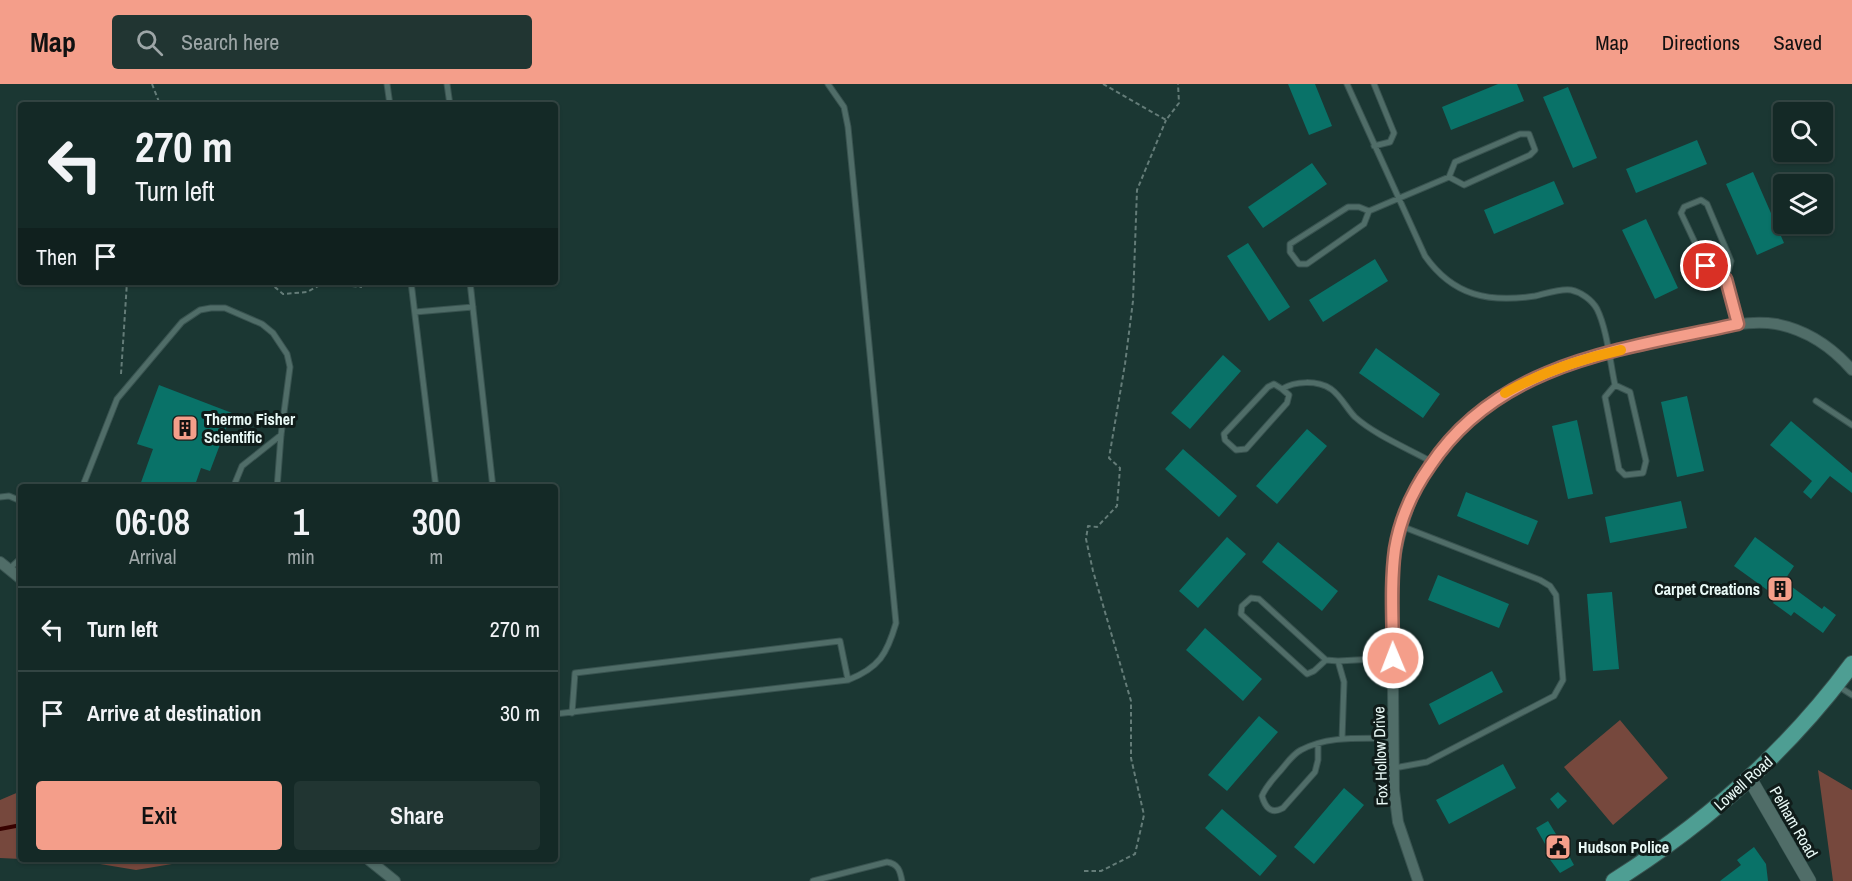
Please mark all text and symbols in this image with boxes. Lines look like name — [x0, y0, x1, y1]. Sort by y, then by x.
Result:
search box — [112, 15, 532, 69]
text: Map — [30, 23, 76, 61]
icon: search — [133, 26, 166, 59]
text: Search here — [181, 27, 279, 57]
text: Map — [1595, 28, 1629, 57]
text: Directions — [1662, 28, 1740, 57]
text: Saved — [1773, 28, 1822, 57]
map controls — [1773, 102, 1833, 234]
button: search — [1773, 102, 1833, 162]
text: 270 m — [135, 119, 233, 175]
icon: left — [36, 126, 114, 204]
text: Turn left — [135, 173, 214, 209]
button: layers — [1773, 174, 1833, 234]
icon: arrive — [89, 240, 122, 273]
pin — [1680, 240, 1731, 291]
text: Then — [36, 242, 77, 272]
icon: arrive — [1689, 249, 1722, 282]
place label: Thermo Fisher Scientific — [204, 408, 296, 448]
building icon: Thermo Fisher Scientific — [170, 413, 200, 443]
text: 06:08 — [115, 498, 190, 546]
text: 1 — [293, 498, 309, 546]
text: 300 — [412, 498, 461, 546]
text: Arrival — [129, 543, 176, 570]
text: min — [287, 543, 315, 570]
text: m — [429, 543, 443, 570]
building icon: Carpet Creations — [1765, 574, 1795, 604]
place label: Carpet Creations — [1654, 578, 1760, 600]
icon: left — [36, 613, 69, 646]
text: Turn left — [87, 614, 158, 644]
text: 270 m — [490, 614, 540, 644]
position arrow — [1361, 626, 1425, 690]
icon: arrive — [36, 697, 69, 730]
text: Arrive at destination — [87, 698, 261, 728]
text: 30 m — [500, 698, 540, 728]
street label: Fox Hollow Drive — [1367, 706, 1393, 806]
street label: Lowell Road — [1709, 751, 1777, 815]
button: Exit — [36, 781, 282, 850]
button: Share — [294, 781, 540, 850]
street label: Pelham Road — [1765, 782, 1823, 862]
public building icon: Hudson Police — [1543, 832, 1573, 862]
place label: Hudson Police — [1578, 836, 1669, 858]

